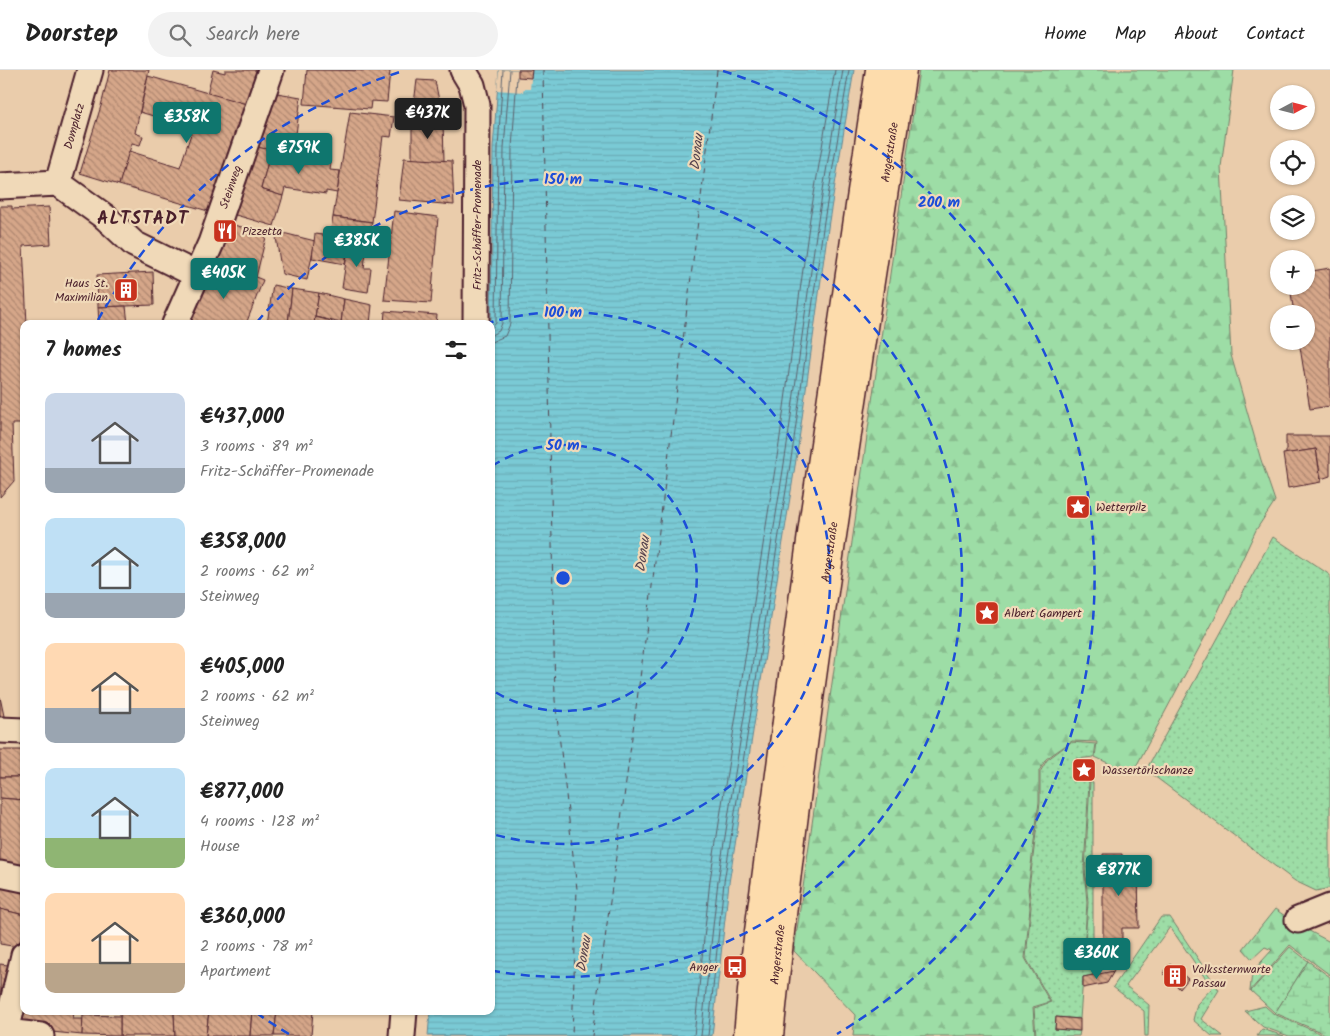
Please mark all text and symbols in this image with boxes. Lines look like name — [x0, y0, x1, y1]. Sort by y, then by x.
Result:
search box — [148, 12, 498, 57]
text: Doorstep — [25, 15, 118, 54]
text: Search here — [206, 20, 300, 50]
text: Home — [1044, 20, 1087, 49]
text: Map — [1115, 20, 1146, 49]
text: About — [1174, 20, 1218, 49]
text: Contact — [1246, 20, 1305, 49]
icon: search — [166, 21, 194, 49]
north arrow — [1270, 85, 1315, 130]
map controls — [1270, 85, 1315, 350]
pin: €437K — [393, 98, 463, 140]
street label: Domplatz — [59, 101, 90, 151]
text: €437K — [406, 101, 450, 126]
pin: €358K — [152, 102, 222, 144]
text: €358K — [164, 105, 210, 130]
street label: Angerstraße — [876, 120, 904, 184]
water label: Donau — [684, 131, 710, 171]
pin: €759K — [264, 132, 334, 175]
text: €759K — [277, 136, 321, 161]
button: locate — [1270, 140, 1315, 185]
street label: Fritz-Schäffer-Promenade — [468, 159, 487, 290]
street label: Steinweg — [214, 162, 247, 211]
text: 150 m — [544, 168, 582, 192]
text: 200 m — [918, 191, 960, 215]
button: layers — [1270, 195, 1315, 240]
district label: ALTSTADT — [97, 205, 190, 234]
restaurant icon: Pizzetta — [212, 218, 238, 244]
place label: Pizzetta — [242, 222, 283, 241]
pin: €385K — [322, 226, 392, 268]
text: €385K — [334, 229, 380, 254]
button: + — [1270, 250, 1315, 295]
pin: €405K — [189, 258, 259, 300]
text: €405K — [202, 261, 246, 286]
place label: Haus St. Maximilian — [55, 274, 108, 307]
building icon: Haus St. Maximilian — [113, 277, 139, 303]
text: 100 m — [544, 301, 582, 325]
button: − — [1270, 305, 1315, 350]
text: 7 homes — [45, 334, 122, 367]
icon: filters — [442, 336, 470, 364]
text: €437,000 — [200, 401, 284, 434]
icon: home — [85, 413, 145, 473]
text: 3 rooms · 89 m² — [200, 434, 313, 459]
text: 50 m — [545, 434, 580, 458]
text: Fritz-Schäffer-Promenade — [200, 459, 374, 484]
place icon: Wetterpilz — [1065, 494, 1091, 520]
place label: Wetterpilz — [1096, 498, 1146, 517]
street label: Angerstraße — [816, 520, 843, 583]
text: €358,000 — [200, 526, 286, 559]
water label: Donau — [630, 532, 657, 573]
icon: home — [85, 538, 145, 598]
text: 2 rooms · 62 m² — [200, 559, 314, 584]
centre of rings — [554, 569, 572, 587]
text: Steinweg — [200, 584, 260, 609]
place icon: Albert Gampert — [974, 600, 1000, 626]
place label: Albert Gampert — [1004, 604, 1082, 623]
text: €405,000 — [200, 651, 284, 684]
icon: home — [85, 663, 145, 723]
text: 2 rooms · 62 m² — [200, 684, 314, 709]
text: Steinweg — [200, 709, 260, 734]
place icon: Wassertörlschanze — [1071, 757, 1097, 783]
place label: Wassertörlschanze — [1102, 761, 1194, 780]
text: €877,000 — [200, 776, 283, 809]
icon: home — [85, 788, 145, 848]
text: 4 rooms · 128 m² — [200, 809, 319, 834]
text: House — [200, 834, 240, 859]
pin: €877K — [1084, 854, 1154, 897]
text: €877K — [1097, 858, 1141, 883]
text: €360,000 — [200, 901, 285, 934]
icon: home — [85, 913, 145, 973]
street label: Angerstraße — [765, 923, 790, 986]
water label: Donau — [570, 932, 598, 974]
text: 2 rooms · 78 m² — [200, 934, 313, 959]
pin: €360K — [1062, 938, 1132, 980]
text: €360K — [1074, 941, 1120, 966]
bus stop icon: Anger — [722, 954, 748, 980]
place label: Anger — [689, 958, 719, 977]
text: Apartment — [200, 959, 271, 984]
place label: Volkssternwarte Passau — [1192, 960, 1271, 993]
building icon: Volkssternwarte Passau — [1162, 963, 1188, 989]

